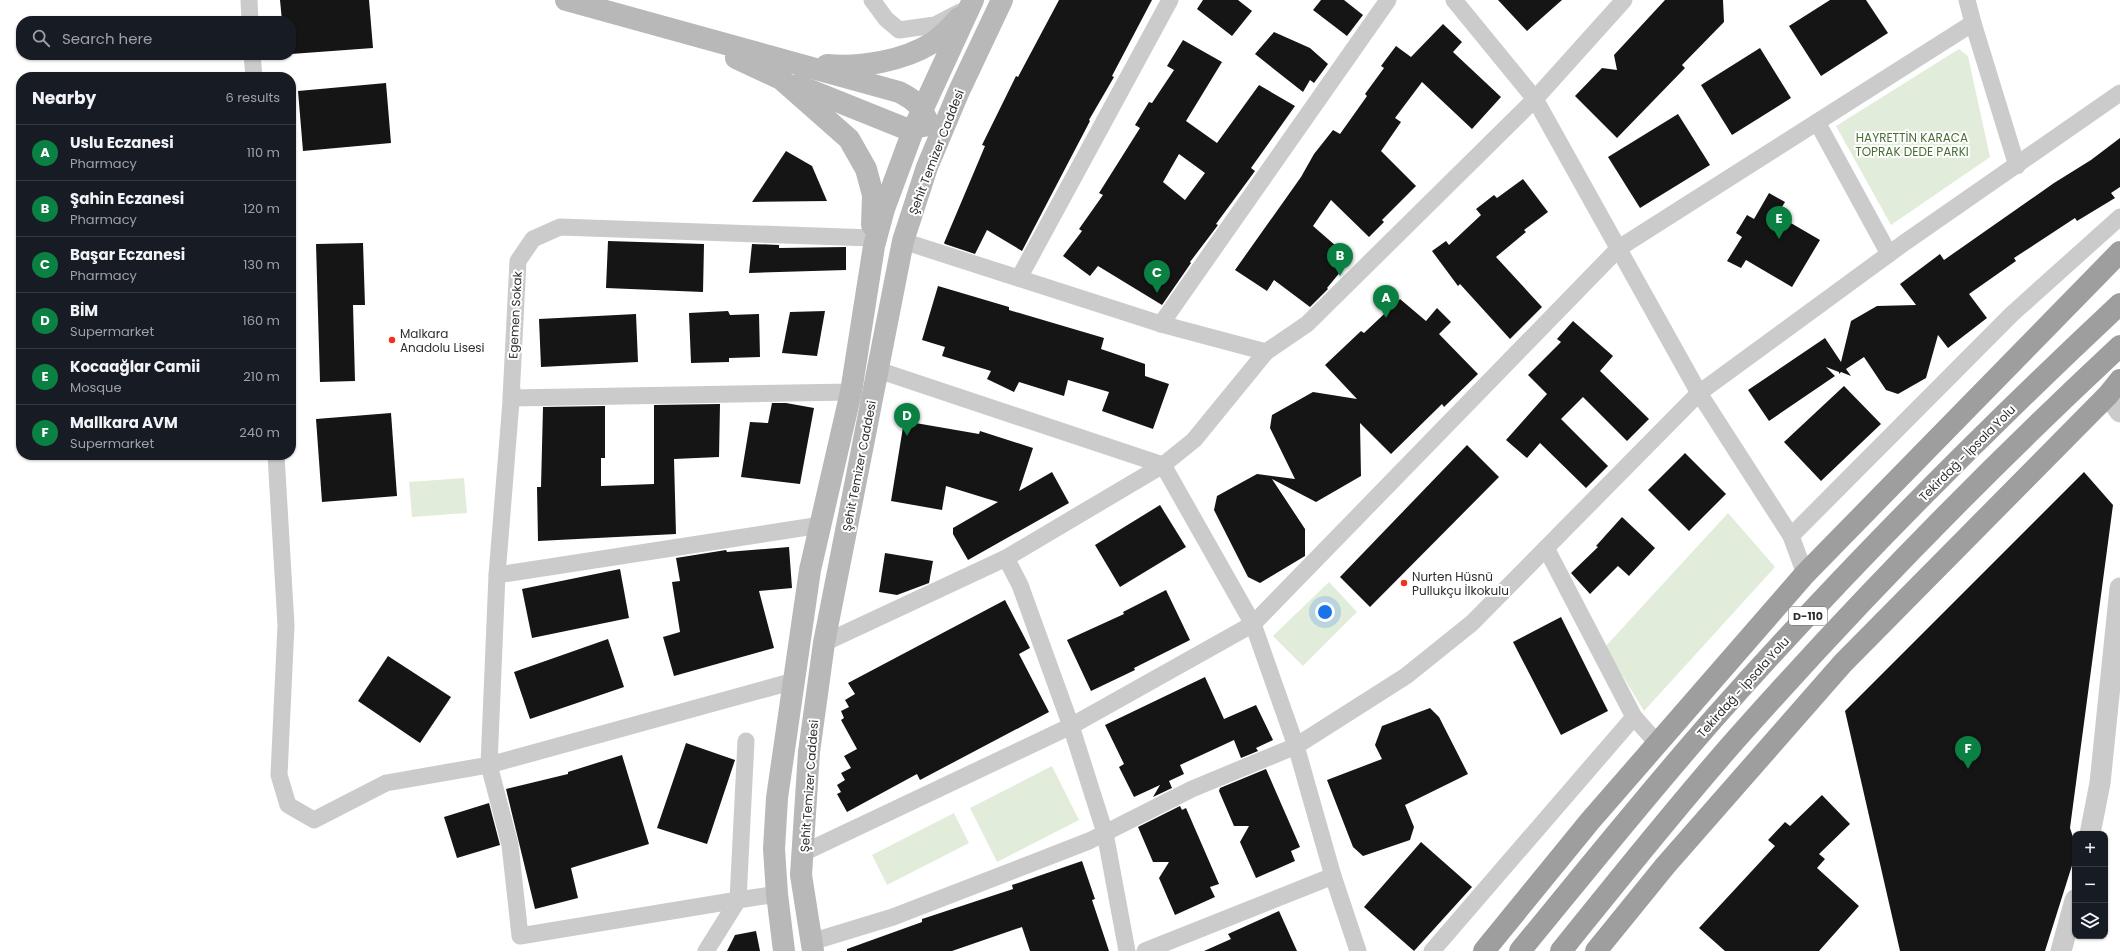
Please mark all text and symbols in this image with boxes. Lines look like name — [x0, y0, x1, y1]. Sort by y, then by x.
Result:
search box — [16, 16, 296, 60]
icon: search — [30, 27, 52, 49]
text: Search here — [62, 28, 152, 49]
text: Nearby — [32, 86, 96, 110]
street label: Şehit Temizer Caddesi — [904, 87, 968, 217]
text: 6 results — [226, 88, 280, 107]
park label: HAYRETTİN KARACA TOPRAK DEDE PARKI — [1855, 129, 1969, 160]
text: Uslu Eczanesi — [70, 132, 174, 153]
text: A — [40, 143, 50, 162]
text: 110 m — [247, 143, 280, 162]
text: Pharmacy — [70, 154, 137, 173]
text: Şahin Eczanesi — [70, 188, 184, 209]
text: B — [41, 199, 49, 218]
text: 120 m — [243, 199, 280, 218]
pin: E — [1766, 206, 1792, 239]
text: Pharmacy — [70, 210, 137, 229]
pin: B — [1327, 243, 1353, 276]
text: Başar Eczanesi — [70, 244, 185, 265]
text: C — [40, 255, 50, 274]
text: 130 m — [243, 255, 280, 274]
pin: C — [1144, 260, 1170, 293]
text: Pharmacy — [70, 266, 137, 285]
street label: Egemen Sokak — [504, 270, 526, 359]
pin: A — [1373, 285, 1399, 318]
text: BİM — [70, 300, 98, 321]
text: D — [40, 311, 50, 330]
text: 160 m — [243, 311, 280, 330]
text: Supermarket — [70, 322, 154, 341]
place label: Malkara Anadolu Lisesi — [400, 325, 485, 356]
marker: Malkara Anadolu Lisesi — [387, 335, 397, 345]
text: Kocaağlar Camii — [70, 356, 200, 377]
text: E — [41, 367, 49, 386]
text: 210 m — [243, 367, 280, 386]
text: Mosque — [70, 378, 121, 397]
street label: Şehit Temizer Caddesi — [838, 399, 880, 533]
street label: Tekirdağ - İpsala Yolu — [1915, 401, 2019, 505]
pin: D — [894, 403, 920, 436]
text: Mallkara AVM — [70, 412, 178, 433]
text: F — [41, 423, 49, 442]
text: 240 m — [239, 423, 280, 442]
text: Supermarket — [70, 434, 154, 453]
place label: Nurten Hüsnü Pullukçu İlkokulu — [1412, 568, 1509, 599]
marker: Nurten Hüsnü Pullukçu İlkokulu — [1399, 578, 1409, 588]
your location — [1315, 602, 1335, 622]
road number: D-110 — [1789, 607, 1827, 625]
street label: Tekirdağ - İpsala Yolu — [1693, 633, 1793, 741]
street label: Şehit Temizer Caddesi — [796, 719, 822, 853]
pin: F — [1955, 736, 1981, 769]
map controls — [2072, 831, 2108, 939]
button: + — [2072, 831, 2108, 867]
button: − — [2072, 867, 2108, 903]
button: layers — [2072, 903, 2108, 939]

